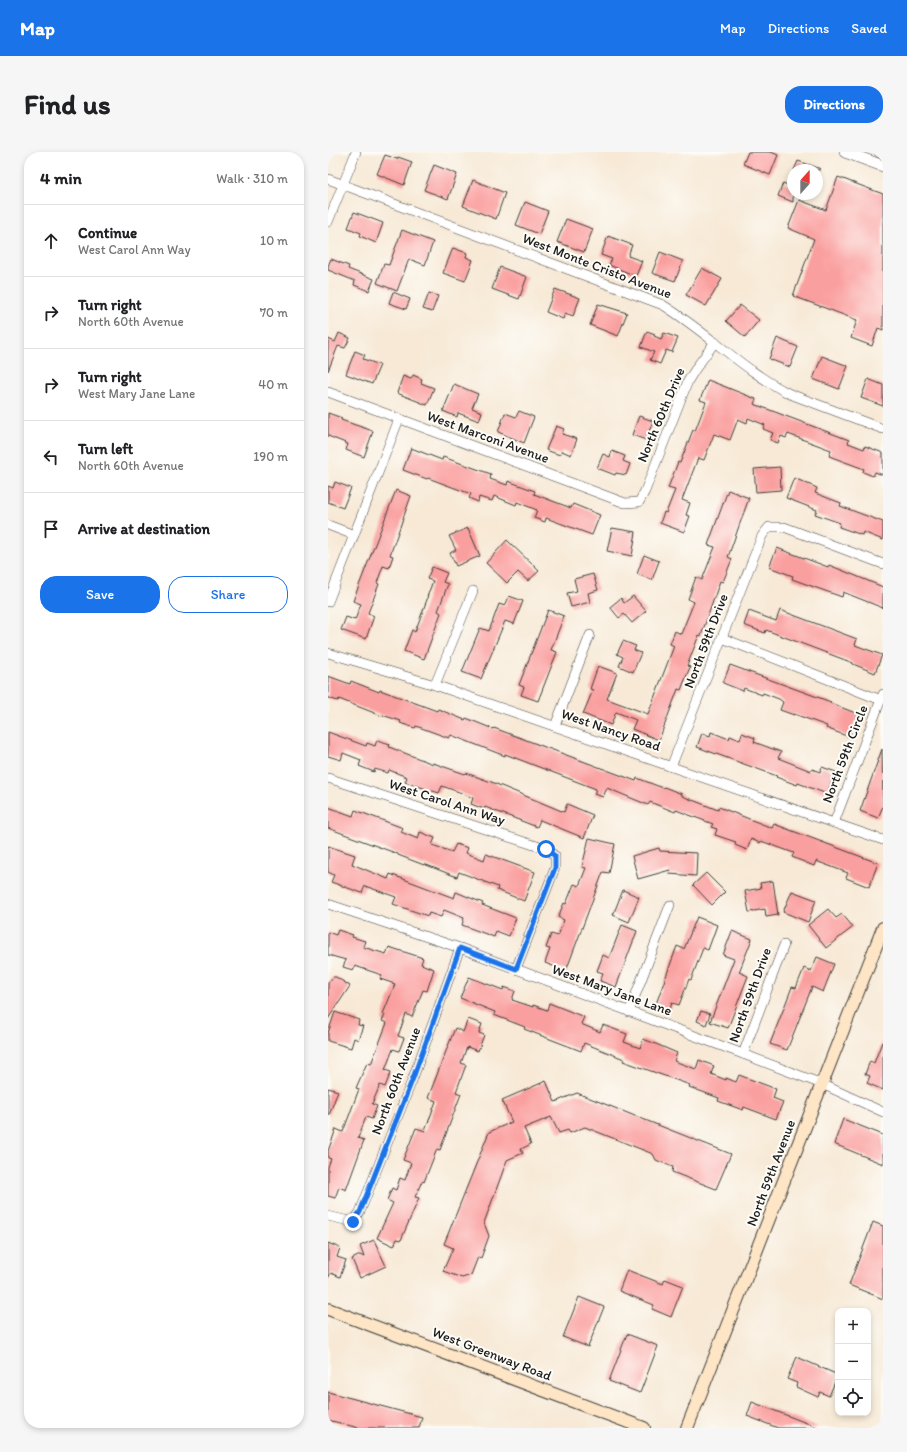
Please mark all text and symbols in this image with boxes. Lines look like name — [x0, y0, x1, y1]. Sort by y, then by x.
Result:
text: Map — [20, 17, 55, 40]
text: Map — [720, 20, 746, 37]
text: Directions — [768, 20, 829, 37]
text: Saved — [851, 20, 887, 37]
button: Directions — [785, 86, 883, 123]
text: Find us — [24, 87, 111, 121]
north arrow — [787, 164, 823, 200]
text: 4 min — [40, 168, 82, 188]
text: Walk · 310 m — [216, 171, 288, 186]
text: Continue — [78, 224, 137, 242]
icon: ahead — [40, 230, 62, 252]
street label: West Monte Cristo Avenue — [520, 230, 674, 302]
text: 10 m — [260, 233, 288, 248]
text: West Carol Ann Way — [78, 242, 191, 257]
text: Turn right — [78, 296, 142, 314]
icon: right — [40, 302, 62, 324]
text: 70 m — [260, 305, 288, 320]
text: North 60th Avenue — [78, 314, 184, 329]
street label: North 60th Drive — [633, 365, 689, 465]
text: Turn right — [78, 368, 142, 386]
icon: right — [40, 374, 62, 396]
text: 40 m — [258, 377, 288, 392]
text: West Mary Jane Lane — [78, 386, 195, 401]
street label: West Marconi Avenue — [425, 407, 552, 467]
text: Turn left — [78, 440, 133, 458]
icon: left — [40, 446, 62, 468]
text: 190 m — [253, 449, 288, 464]
text: North 60th Avenue — [78, 458, 184, 473]
icon: arrive — [40, 518, 62, 540]
text: Arrive at destination — [78, 520, 210, 538]
button: Save — [40, 576, 160, 613]
button: Share — [168, 576, 288, 613]
street label: North 59th Drive — [680, 591, 732, 691]
street label: North 59th Circle — [819, 702, 872, 805]
street label: West Nancy Road — [559, 705, 663, 755]
street label: West Carol Ann Way — [387, 775, 508, 829]
route start — [537, 840, 555, 858]
street label: North 59th Drive — [725, 945, 775, 1045]
street label: West Mary Jane Lane — [550, 960, 674, 1020]
street label: North 60th Avenue — [368, 1024, 424, 1137]
street label: North 59th Avenue — [743, 1117, 799, 1229]
route end — [344, 1213, 362, 1231]
map controls — [835, 1308, 871, 1416]
button: + — [835, 1308, 871, 1344]
street label: West Greenway Road — [430, 1323, 554, 1385]
button: − — [835, 1344, 871, 1380]
button: locate — [835, 1380, 871, 1416]

